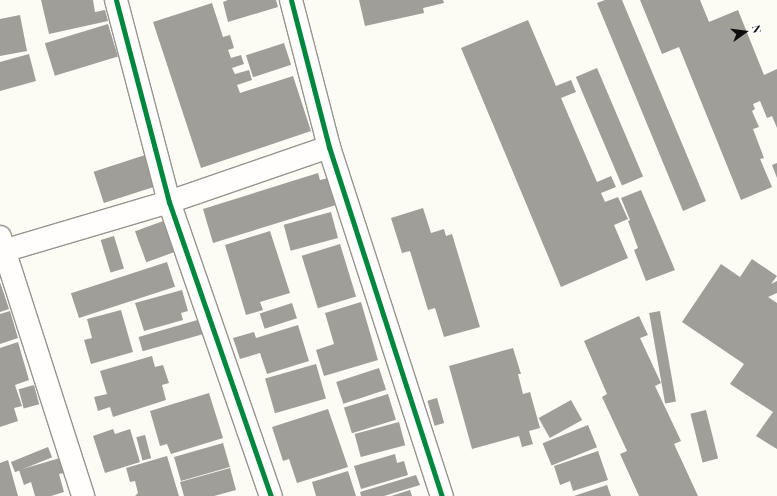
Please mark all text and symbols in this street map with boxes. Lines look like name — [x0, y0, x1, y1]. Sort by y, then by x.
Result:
north arrow — [725, 12, 765, 52]
text: N — [749, 23, 765, 35]

